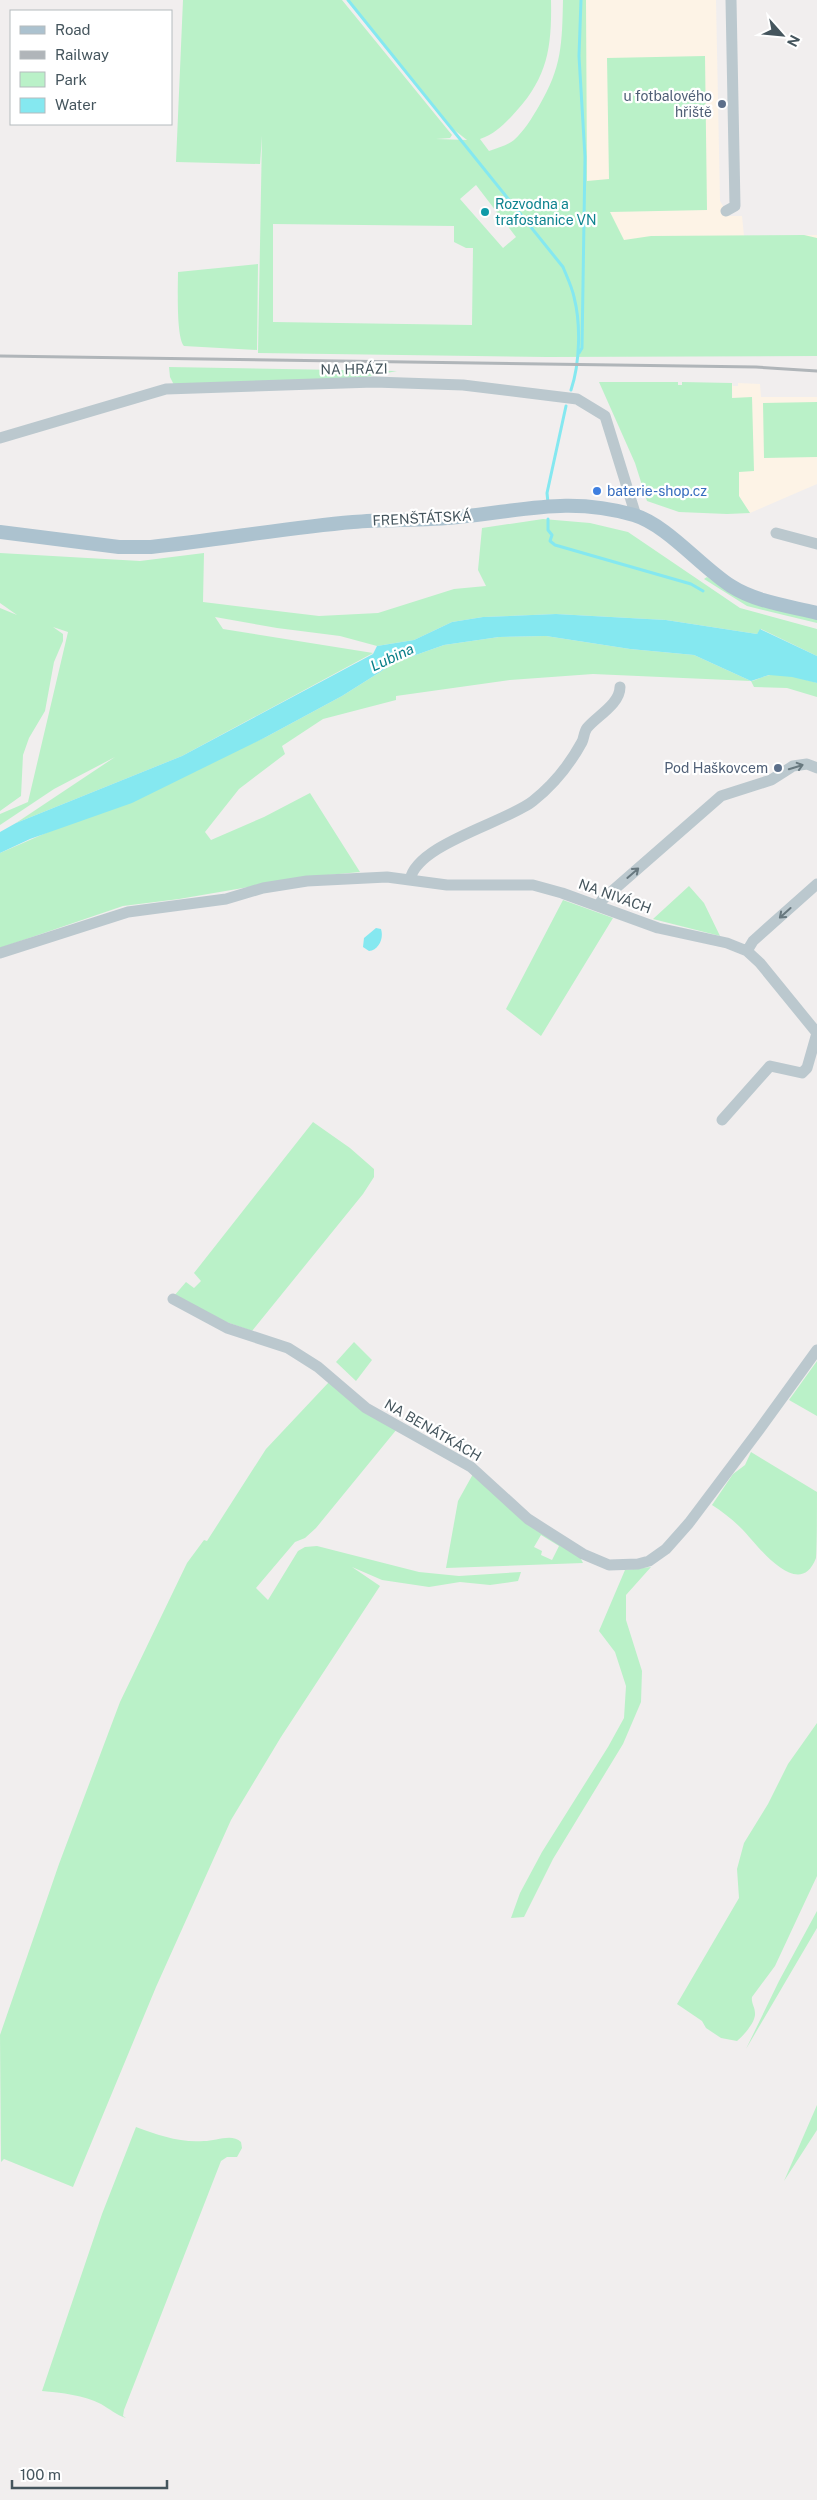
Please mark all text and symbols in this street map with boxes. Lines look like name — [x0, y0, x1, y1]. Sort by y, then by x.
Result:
legend — [10, 10, 172, 125]
north arrow — [757, 10, 807, 60]
text: Road — [55, 21, 91, 38]
text: N — [784, 32, 803, 49]
text: Railway — [55, 46, 109, 63]
text: Park — [55, 71, 87, 88]
place label: u fotbalového hřiště — [623, 88, 712, 120]
text: Water — [55, 96, 97, 113]
marker: u fotbalového hřiště — [716, 98, 728, 110]
place label: Rozvodna a trafostanice VN — [495, 196, 597, 228]
marker: Rozvodna a trafostanice VN — [479, 206, 491, 218]
street label: NA HRÁZI — [320, 359, 388, 378]
place label: baterie-shop.cz — [607, 483, 707, 499]
marker: baterie-shop.cz — [591, 485, 603, 497]
street label: FRENŠTÁTSKÁ — [372, 506, 472, 529]
water label: Lubina — [368, 640, 416, 674]
place label: Pod Haškovcem — [664, 760, 768, 776]
marker: Pod Haškovcem — [772, 762, 784, 774]
one-way arrow — [788, 762, 804, 772]
one-way arrow — [626, 867, 639, 878]
street label: NA NIVÁCH — [577, 875, 654, 917]
one-way arrow — [779, 907, 792, 918]
street label: NA BENÁTKÁCH — [382, 1395, 485, 1464]
scale bar — [12, 2458, 168, 2490]
text: 100 m — [20, 2466, 61, 2483]

